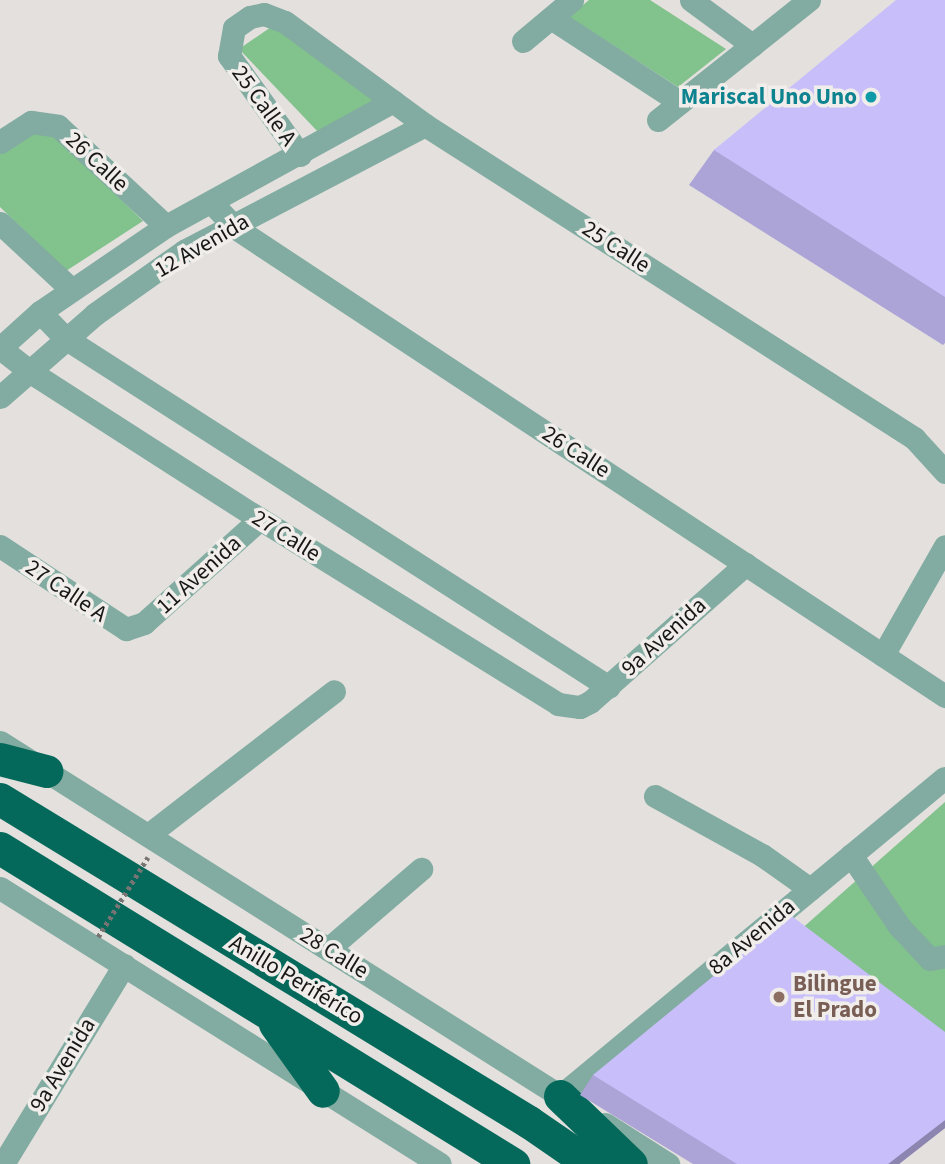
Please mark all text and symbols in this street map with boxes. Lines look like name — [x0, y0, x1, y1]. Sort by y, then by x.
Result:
street label: 25 Calle A — [226, 61, 302, 151]
place label: Mariscal Uno Uno — [681, 83, 857, 111]
marker: Mariscal Uno Uno — [863, 89, 879, 105]
street label: 26 Calle — [60, 126, 134, 198]
street label: 12 Avenida — [150, 208, 254, 284]
street label: 25 Calle — [577, 215, 655, 279]
street label: 26 Calle — [537, 420, 615, 484]
street label: 27 Calle — [247, 504, 325, 568]
street label: 11 Avenida — [151, 530, 247, 620]
street label: 27 Calle A — [20, 554, 112, 628]
street label: 9a Avenida — [616, 592, 712, 682]
street label: 8a Avenida — [703, 893, 801, 981]
street label: 28 Calle — [295, 921, 373, 985]
street label: Anillo Periférico — [224, 929, 368, 1031]
place label: Bilingue El Prado — [793, 970, 877, 1024]
marker: Bilingue El Prado — [771, 989, 787, 1005]
street label: 9a Avenida — [24, 1013, 102, 1117]

